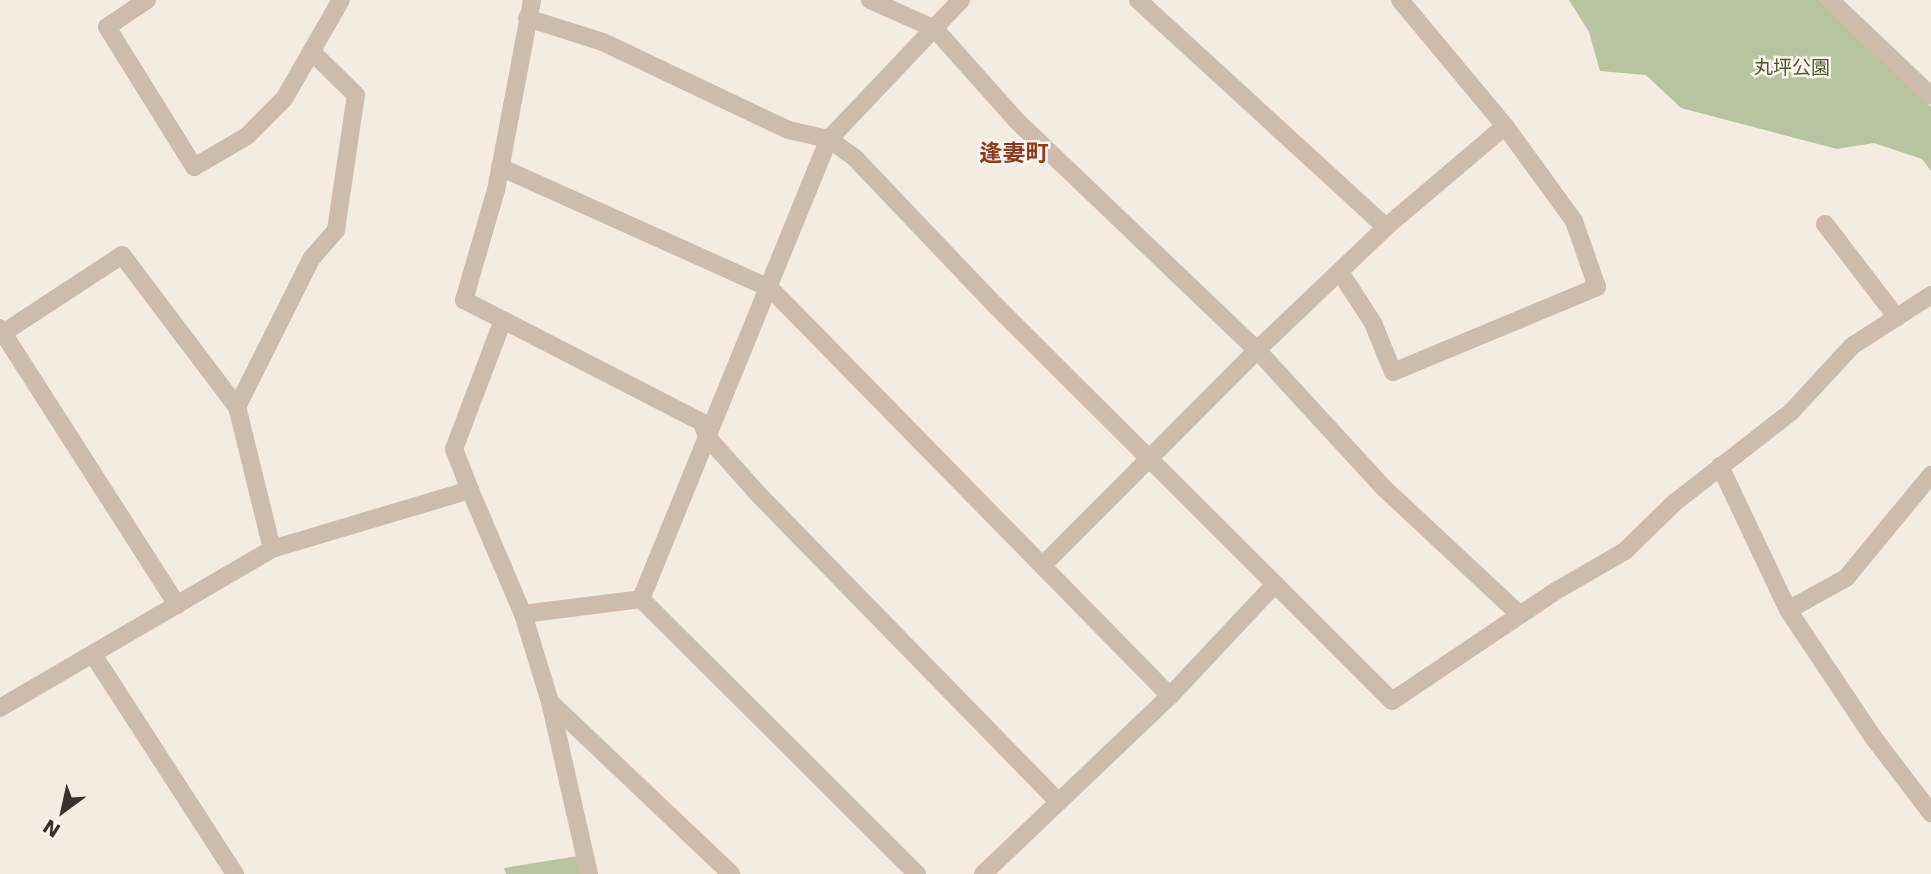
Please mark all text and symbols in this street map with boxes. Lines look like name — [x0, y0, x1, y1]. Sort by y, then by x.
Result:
park label: 丸坪公園 — [1754, 57, 1830, 79]
district label: 逢妻町 — [980, 139, 1048, 167]
north arrow — [28, 776, 98, 846]
text: N — [39, 815, 64, 842]

